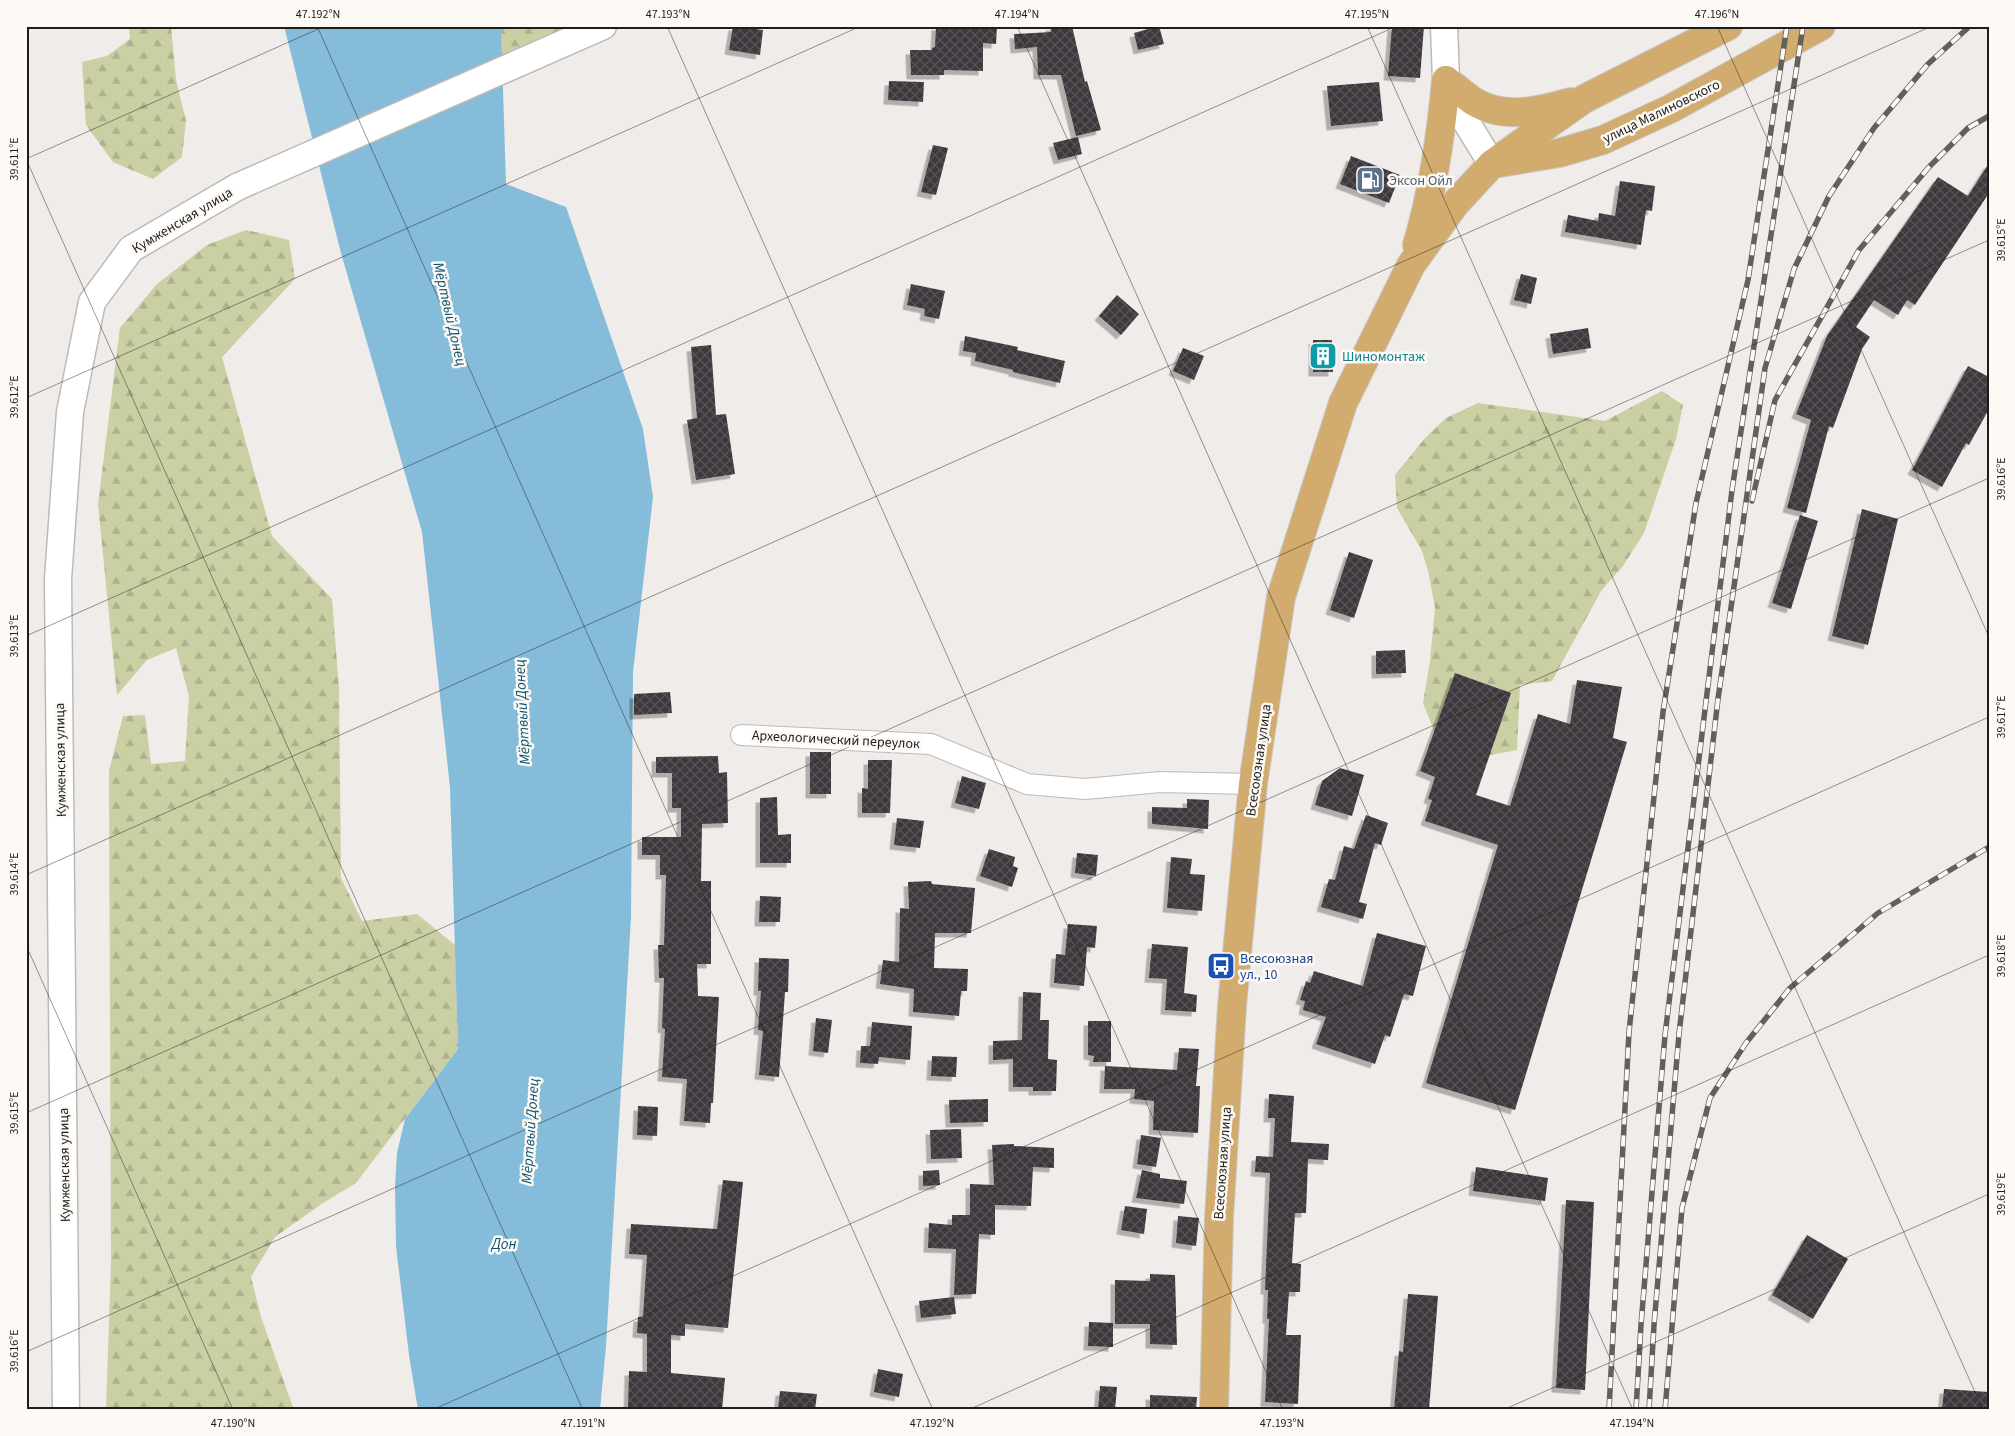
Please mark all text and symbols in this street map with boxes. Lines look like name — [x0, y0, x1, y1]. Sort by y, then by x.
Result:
text: 47.192°N — [296, 6, 340, 23]
text: 47.193°N — [646, 6, 690, 23]
text: 47.194°N — [995, 6, 1039, 23]
text: 47.195°N — [1345, 6, 1389, 23]
text: 47.196°N — [1695, 6, 1739, 23]
street label: улица Малиновского — [1600, 75, 1723, 149]
text: 39.611°E — [6, 137, 23, 181]
fuel station icon: Эксон Ойл — [1355, 165, 1385, 195]
place label: Эксон Ойл — [1389, 171, 1453, 191]
street label: Кумженская улица — [128, 183, 237, 259]
text: 39.615°E — [1993, 218, 2010, 262]
water label: Мёртвый Донец — [427, 260, 472, 368]
building icon: Шиномонтаж — [1308, 341, 1338, 371]
place label: Шиномонтаж — [1342, 347, 1425, 367]
text: 39.612°E — [6, 375, 23, 419]
text: 39.616°E — [1993, 457, 2010, 501]
text: 39.613°E — [6, 614, 23, 658]
water label: Мёртвый Донец — [509, 659, 536, 765]
text: 39.617°E — [1993, 695, 2010, 739]
street label: Кумженская улица — [50, 703, 72, 817]
street label: Всесоюзная улица — [1241, 703, 1277, 818]
street label: Археологический переулок — [751, 726, 921, 754]
text: 39.614°E — [6, 852, 23, 896]
text: 39.618°E — [1993, 934, 2010, 978]
place label: Всесоюзная ул., 10 — [1240, 949, 1314, 985]
bus stop icon: Всесоюзная ул., 10 — [1206, 951, 1236, 981]
water label: Мёртвый Донец — [516, 1077, 545, 1185]
text: 39.615°E — [6, 1091, 23, 1135]
street label: Всесоюзная улица — [1209, 1106, 1237, 1220]
street label: Кумженская улица — [54, 1108, 76, 1222]
text: 39.619°E — [1993, 1172, 2010, 1216]
water label: Дон — [490, 1234, 517, 1255]
text: 39.616°E — [6, 1329, 23, 1373]
text: 47.190°N — [211, 1415, 255, 1432]
text: 47.191°N — [561, 1415, 605, 1432]
text: 47.192°N — [910, 1415, 954, 1432]
text: 47.193°N — [1260, 1415, 1304, 1432]
text: 47.194°N — [1610, 1415, 1654, 1432]

